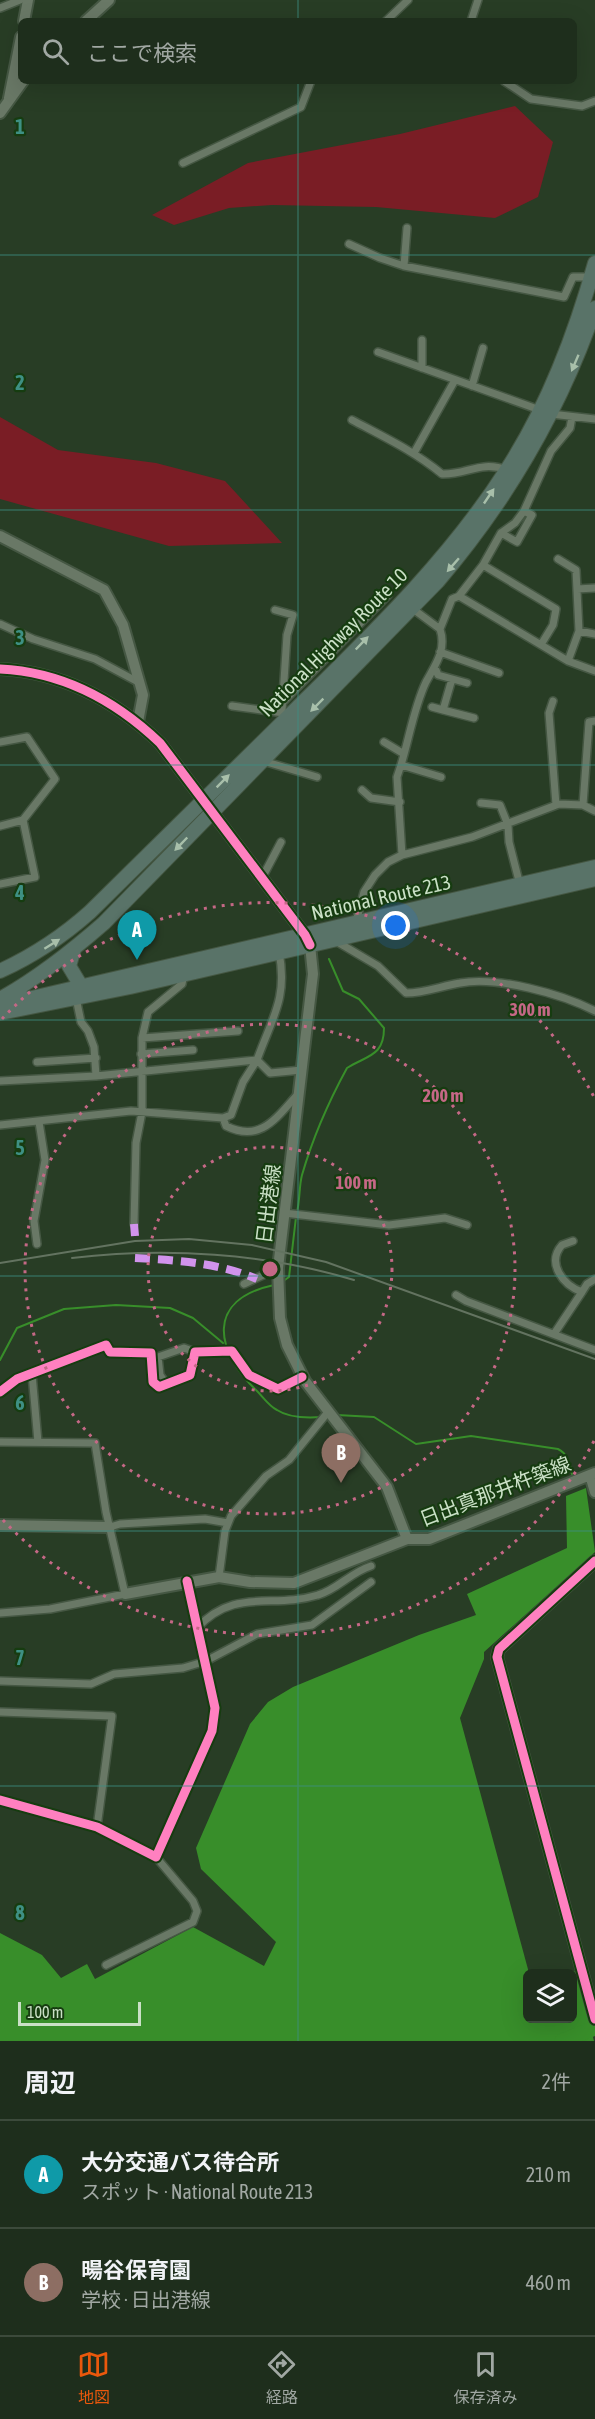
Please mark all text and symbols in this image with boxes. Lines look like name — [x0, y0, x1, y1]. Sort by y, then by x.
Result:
search box — [18, 18, 577, 84]
icon: search — [39, 35, 72, 68]
text: ここで検索 — [87, 40, 197, 66]
text: 1 — [15, 115, 25, 138]
one-way arrow — [570, 354, 579, 371]
text: 2 — [15, 371, 25, 394]
one-way arrow — [483, 489, 495, 505]
one-way arrow — [446, 557, 459, 573]
street label: National Highway Route 10 — [254, 563, 412, 721]
text: 3 — [15, 626, 25, 649]
one-way arrow — [354, 637, 368, 651]
one-way arrow — [310, 697, 324, 711]
one-way arrow — [216, 774, 230, 788]
one-way arrow — [174, 837, 188, 852]
street label: National Route 213 — [309, 870, 453, 924]
text: 4 — [14, 881, 25, 904]
pin: A — [118, 910, 156, 960]
your location — [381, 911, 410, 940]
one-way arrow — [44, 939, 60, 950]
text: 300 m — [510, 999, 550, 1020]
text: 200 m — [423, 1085, 463, 1106]
text: 5 — [15, 1136, 25, 1159]
street label: 日出港線 — [252, 1163, 284, 1245]
text: 100 m — [336, 1172, 376, 1193]
centre of rings — [260, 1259, 280, 1279]
text: 6 — [15, 1391, 25, 1414]
pin: B — [322, 1434, 360, 1483]
street label: 日出真那井杵築線 — [416, 1452, 574, 1530]
text: 7 — [15, 1646, 25, 1669]
text: 8 — [15, 1901, 25, 1924]
map controls — [523, 1969, 577, 2023]
button: layers — [523, 1969, 577, 2023]
scale bar — [18, 1999, 141, 2026]
text: 100 m — [27, 2003, 63, 2021]
text: 周辺 — [24, 2068, 76, 2098]
text: 2件 — [542, 2070, 571, 2093]
text: 大分交通バス待合所 — [81, 2149, 279, 2175]
text: A — [39, 2163, 48, 2186]
text: 210 m — [526, 2163, 571, 2186]
text: スポット · National Route 213 — [81, 2180, 313, 2203]
text: 暘谷保育園 — [81, 2257, 191, 2283]
text: B — [39, 2271, 48, 2294]
text: 460 m — [526, 2271, 571, 2294]
text: 学校 · 日出港線 — [81, 2288, 211, 2311]
tab: 地図 — [77, 2348, 110, 2408]
tab: 経路 — [265, 2348, 298, 2408]
tab: 保存済み — [453, 2348, 517, 2408]

